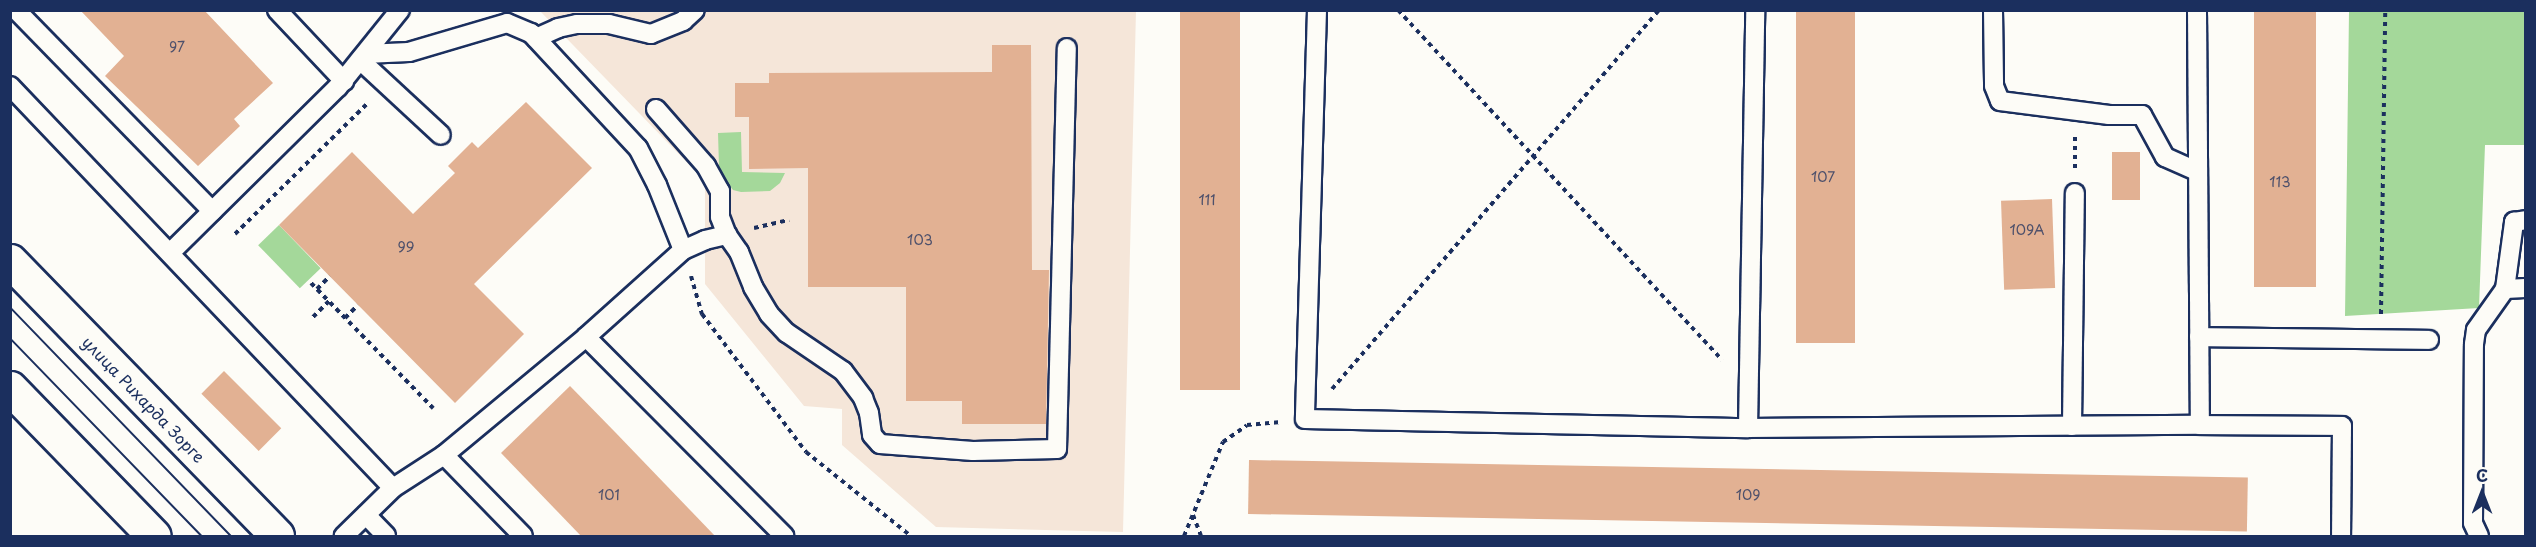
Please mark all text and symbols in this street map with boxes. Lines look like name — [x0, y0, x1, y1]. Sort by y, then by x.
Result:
house number: 97 — [169, 39, 185, 55]
house number: 107 — [1811, 169, 1835, 185]
house number: 113 — [2269, 174, 2291, 190]
house number: 111 — [1198, 192, 1216, 208]
house number: 109А — [2010, 222, 2044, 238]
house number: 103 — [907, 232, 933, 248]
house number: 99 — [397, 239, 415, 255]
street label: улица Рихарда Зорге — [79, 332, 209, 466]
north arrow — [2452, 463, 2512, 523]
text: С — [2476, 463, 2488, 487]
house number: 101 — [598, 487, 620, 503]
house number: 109 — [1736, 487, 1760, 503]

